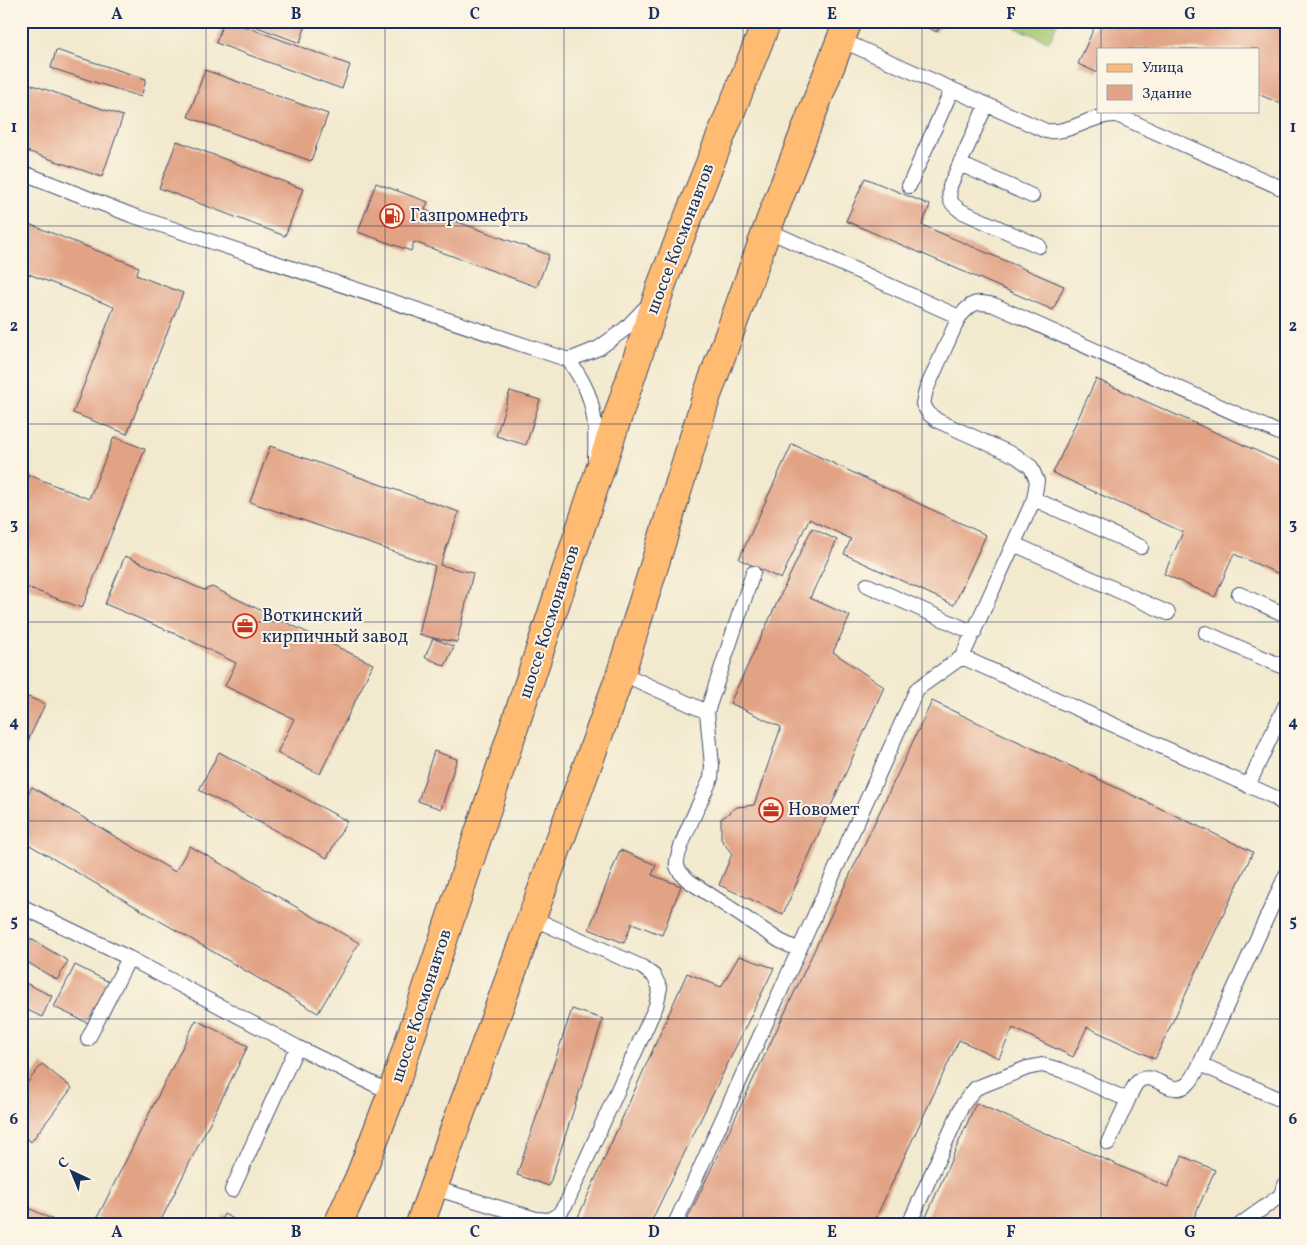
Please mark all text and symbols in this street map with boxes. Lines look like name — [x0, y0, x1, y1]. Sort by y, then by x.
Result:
text: A — [111, 4, 123, 26]
text: B — [291, 4, 302, 26]
text: C — [470, 4, 480, 26]
text: D — [648, 4, 660, 26]
text: E — [827, 4, 837, 26]
text: F — [1006, 4, 1016, 26]
text: G — [1184, 4, 1196, 26]
legend — [1097, 48, 1260, 112]
text: Улица — [1142, 58, 1184, 79]
text: Здание — [1142, 84, 1192, 105]
text: 1 — [11, 117, 17, 139]
text: 1 — [1290, 117, 1296, 139]
street label: шоссе Космонавтов — [641, 160, 721, 318]
fuel station icon: Газпромнефть — [379, 203, 405, 229]
place label: Газпромнефть — [410, 204, 528, 229]
text: 2 — [10, 316, 18, 338]
text: 2 — [1289, 316, 1297, 338]
text: 3 — [10, 514, 18, 536]
text: 3 — [1289, 514, 1297, 536]
street label: шоссе Космонавтов — [513, 542, 587, 702]
place label: Воткинский кирпичный завод — [262, 604, 408, 650]
office icon: Воткинский кирпичный завод — [232, 613, 258, 639]
text: 4 — [9, 712, 19, 734]
text: 4 — [1288, 712, 1298, 734]
office icon: Новомет — [758, 797, 784, 823]
place label: Новомет — [788, 798, 859, 823]
text: 5 — [10, 911, 18, 933]
text: 5 — [1289, 911, 1297, 933]
street label: шоссе Космонавтов — [385, 926, 459, 1086]
text: 6 — [10, 1109, 19, 1131]
text: 6 — [1289, 1109, 1298, 1131]
north arrow — [48, 1148, 98, 1198]
text: С — [54, 1154, 74, 1174]
text: A — [111, 1222, 123, 1244]
text: B — [291, 1222, 302, 1244]
text: C — [470, 1222, 480, 1244]
text: D — [648, 1222, 660, 1244]
text: E — [827, 1222, 837, 1244]
text: F — [1006, 1222, 1016, 1244]
text: G — [1184, 1222, 1196, 1244]

